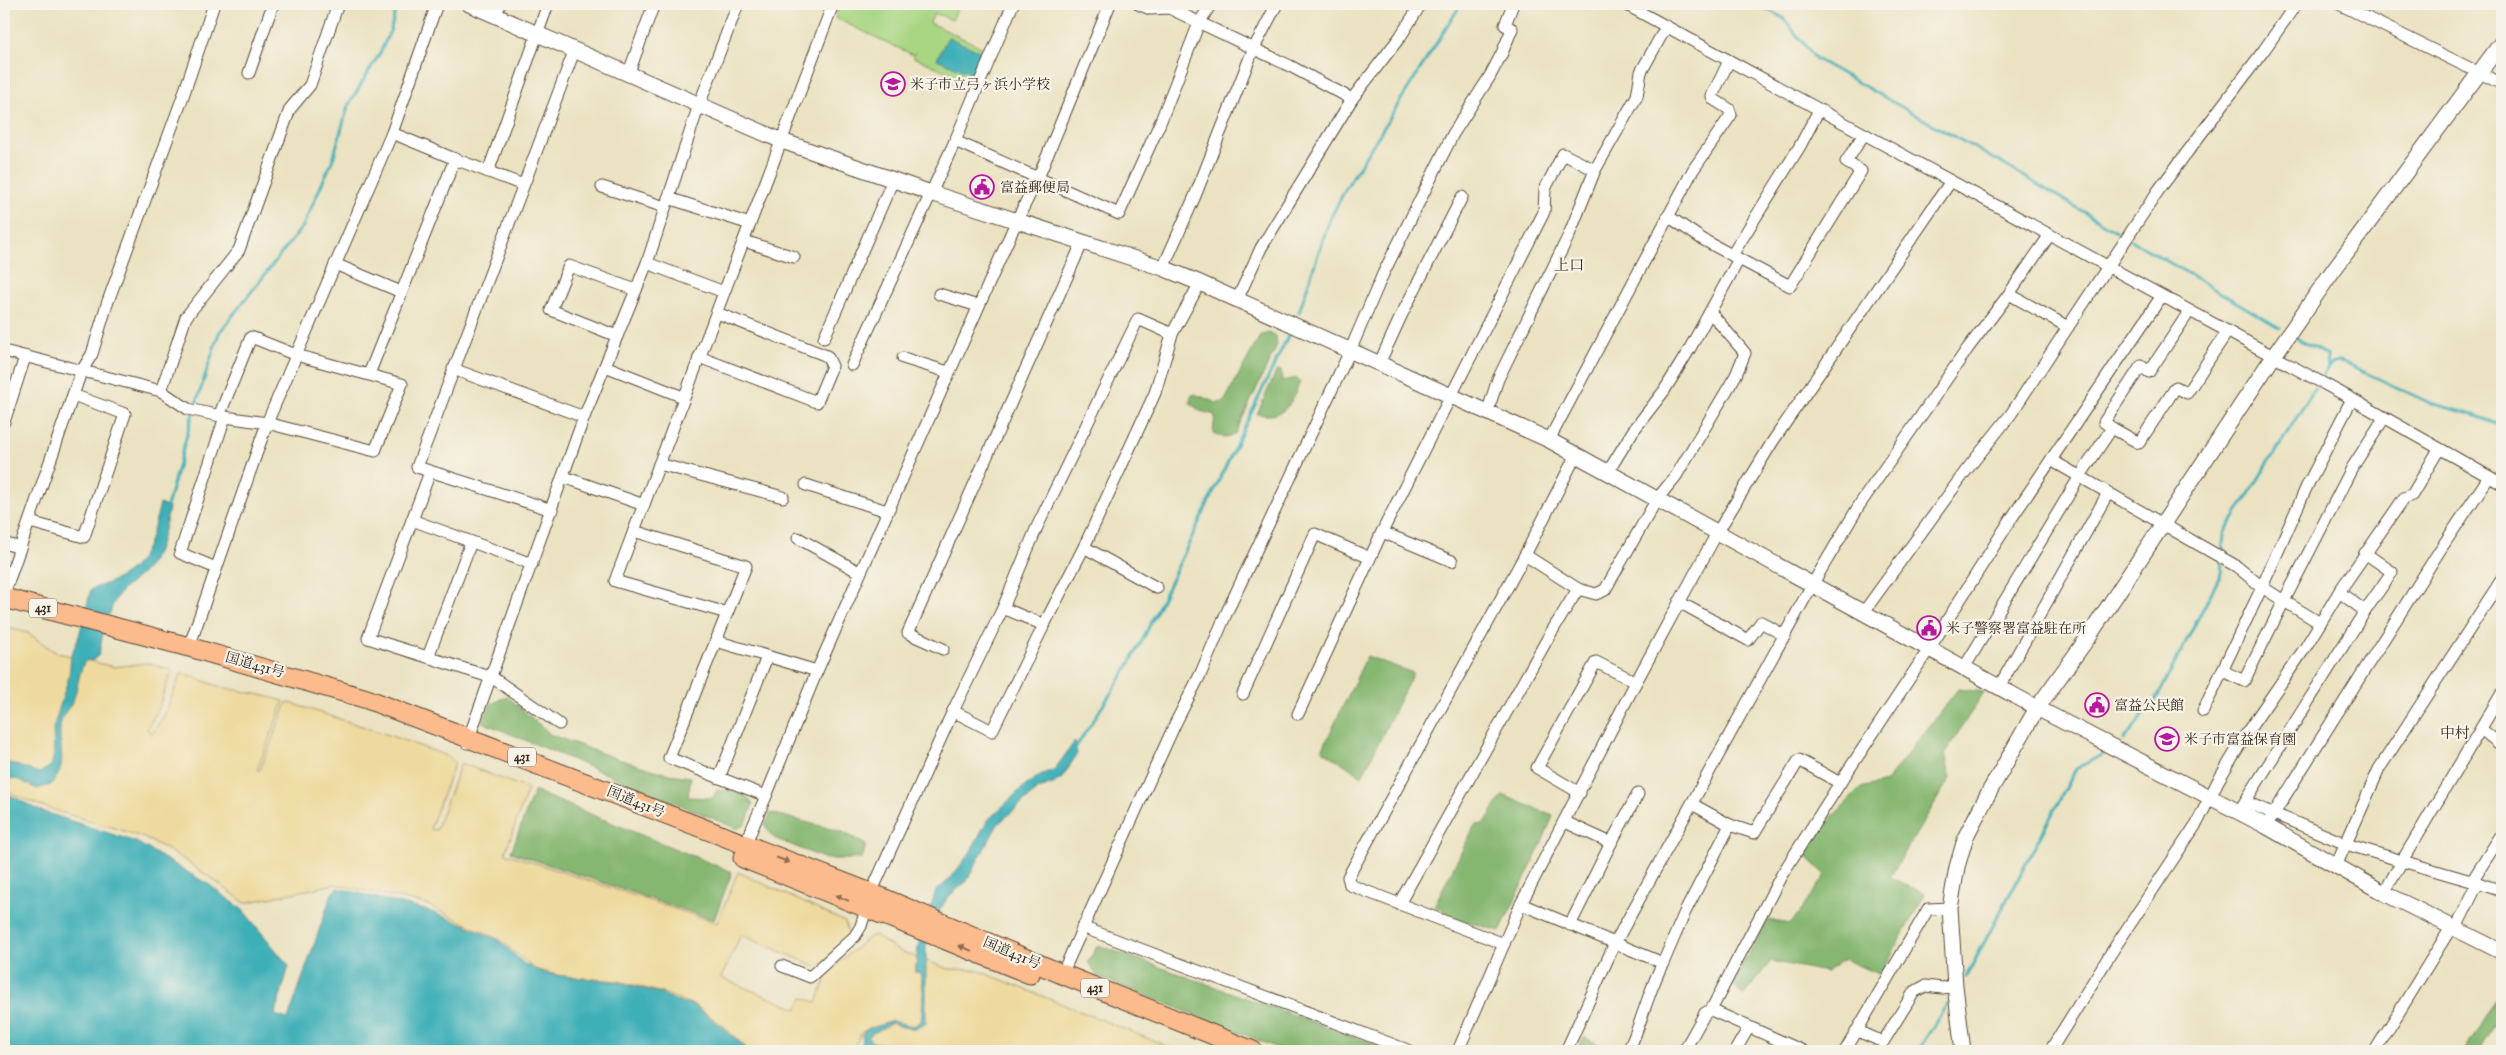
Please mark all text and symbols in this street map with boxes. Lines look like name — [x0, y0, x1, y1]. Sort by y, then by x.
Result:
school or university icon: 米子市立弓ヶ浜小学校 — [880, 71, 906, 97]
place label: 米子市立弓ヶ浜小学校 — [910, 76, 1050, 93]
public building icon: 富益郵便局 — [969, 174, 995, 200]
place label: 富益郵便局 — [1000, 179, 1070, 196]
district label: 上口 — [1554, 256, 1584, 274]
road number: 431 — [29, 598, 57, 618]
public building icon: 米子警察署富益駐在所 — [1916, 615, 1942, 641]
place label: 米子警察署富益駐在所 — [1946, 620, 2086, 637]
street label: 国道431号 — [223, 648, 287, 682]
public building icon: 富益公民館 — [2084, 692, 2110, 718]
place label: 富益公民館 — [2114, 697, 2184, 714]
district label: 中村 — [2440, 724, 2470, 742]
school or university icon: 米子市富益保育園 — [2154, 726, 2180, 752]
place label: 米子市富益保育園 — [2184, 731, 2296, 748]
road number: 431 — [508, 748, 536, 766]
street label: 国道431号 — [605, 783, 667, 821]
one-way arrow — [776, 857, 791, 864]
one-way arrow — [835, 894, 849, 902]
street label: 国道431号 — [981, 933, 1043, 973]
one-way arrow — [957, 944, 972, 952]
road number: 431 — [1081, 978, 1109, 998]

